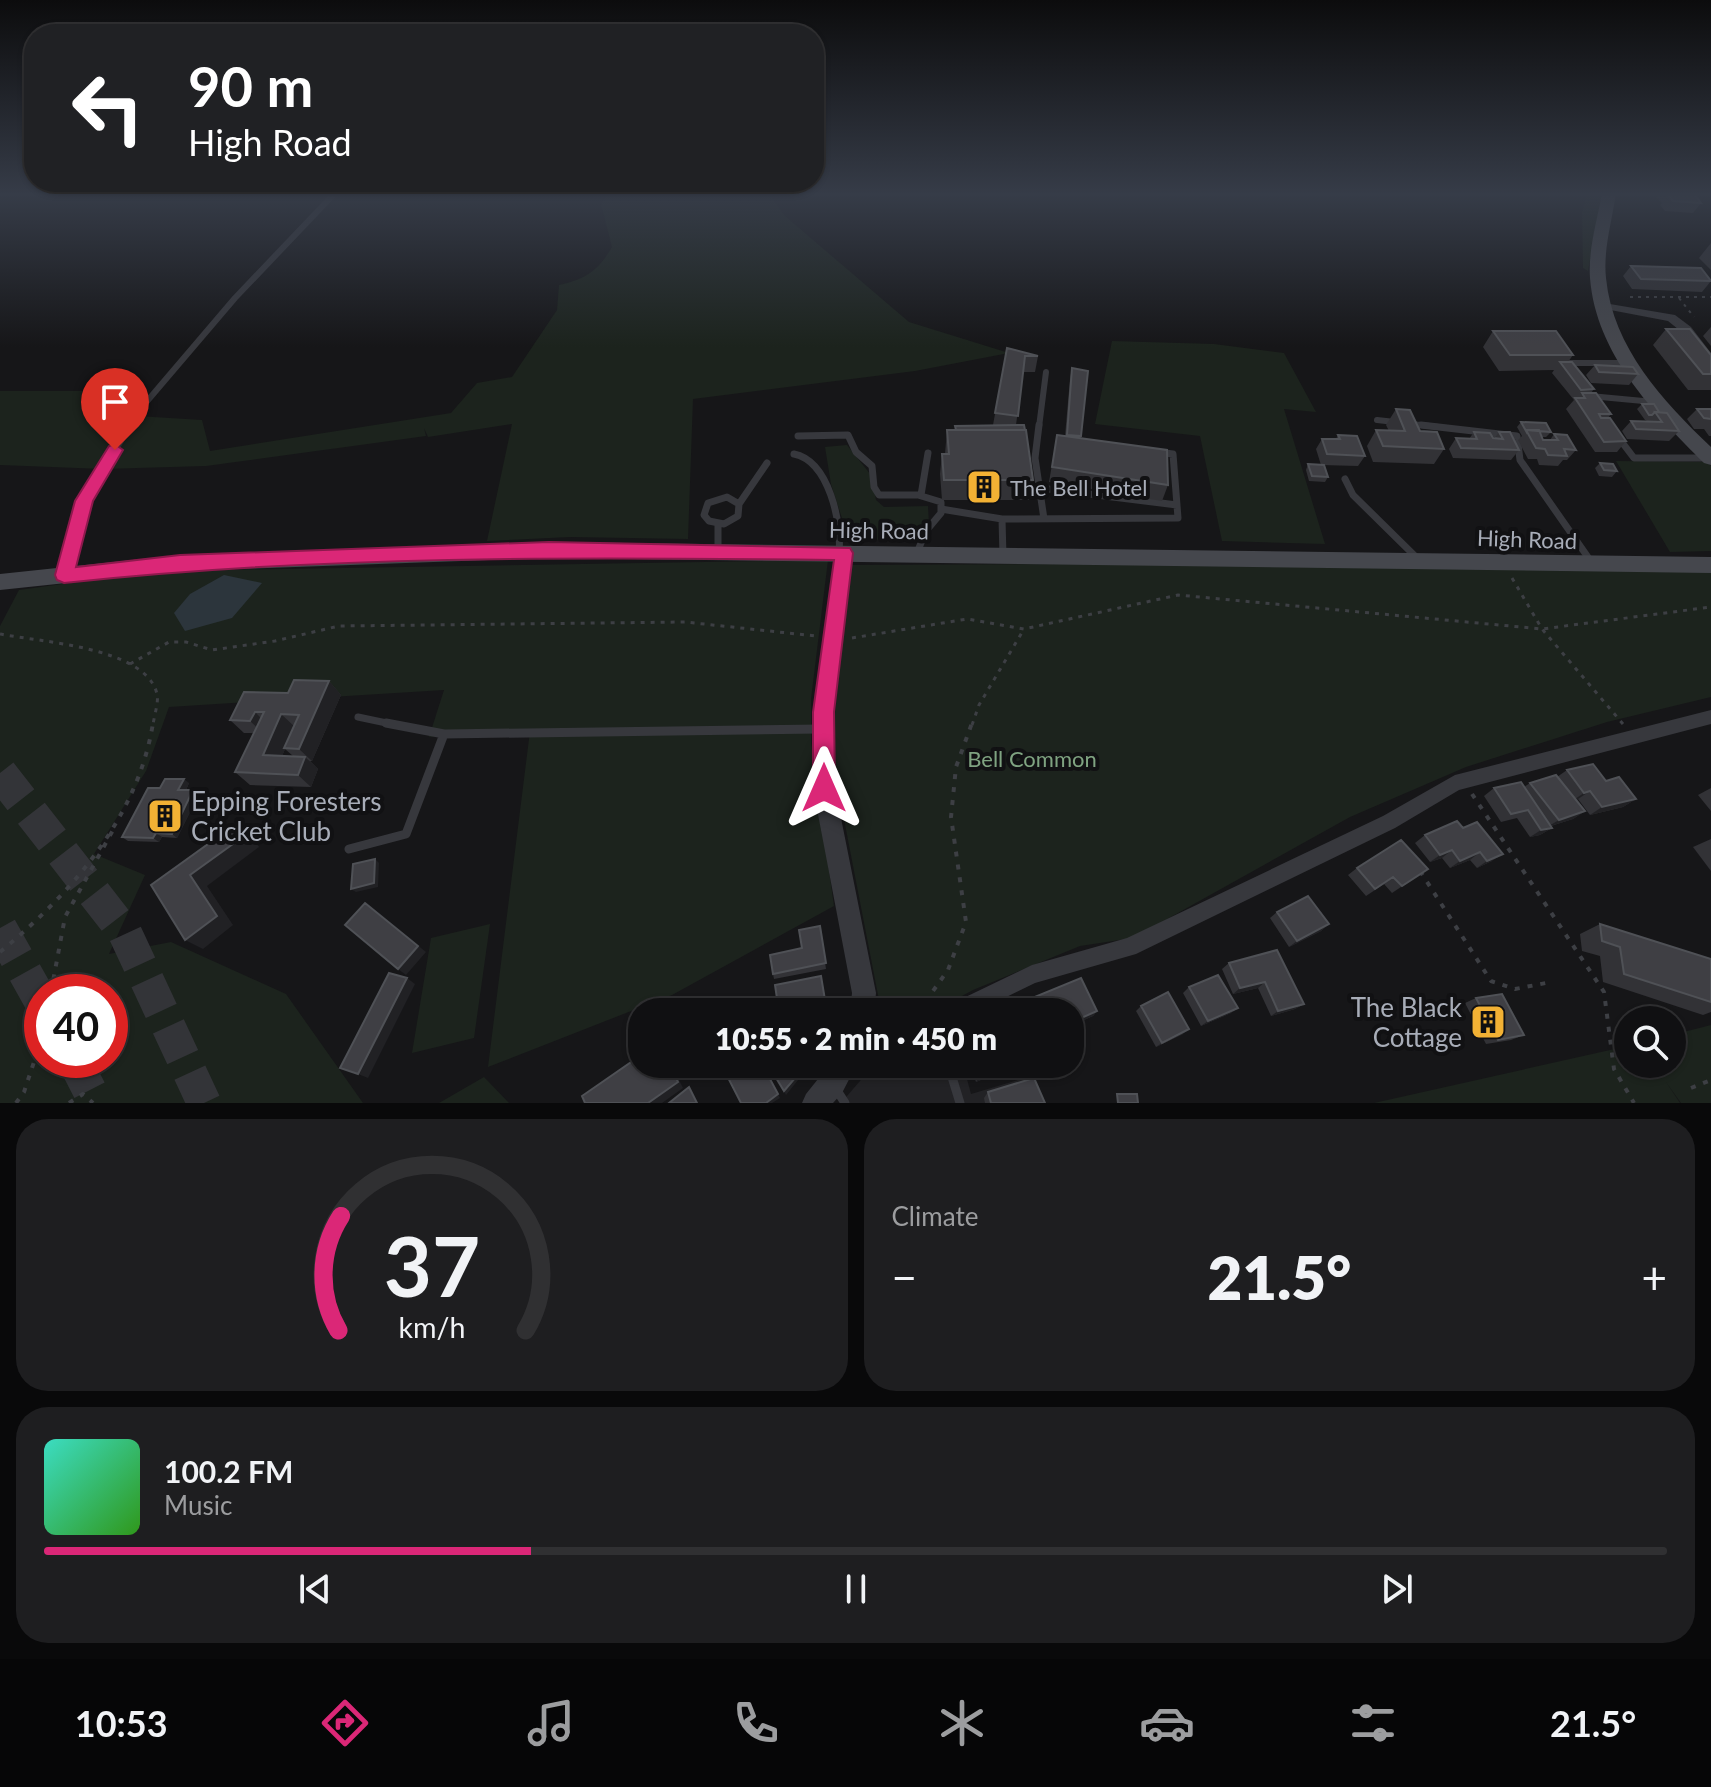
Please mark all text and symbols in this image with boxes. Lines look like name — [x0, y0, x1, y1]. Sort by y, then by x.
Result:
text: 90 m — [188, 52, 313, 119]
icon: left — [56, 56, 160, 160]
text: High Road — [188, 120, 352, 164]
pin — [81, 368, 149, 450]
icon: arrive — [93, 380, 137, 424]
building icon: The Bell Hotel — [965, 468, 1003, 506]
place label: The Bell Hotel — [1010, 474, 1147, 501]
street label: High Road — [829, 516, 929, 544]
street label: High Road — [1477, 524, 1577, 554]
park label: Bell Common — [967, 745, 1097, 772]
position arrow — [782, 746, 866, 830]
place label: Epping Foresters Cricket Club — [191, 785, 382, 847]
building icon: Epping Foresters Cricket Club — [146, 797, 184, 835]
speed limit sign: 40 — [24, 974, 128, 1078]
place label: The Black Cottage — [1351, 991, 1463, 1053]
building icon: The Black Cottage — [1469, 1003, 1507, 1041]
map controls — [1614, 1006, 1686, 1078]
button: search — [1614, 1006, 1686, 1078]
text: 10:55 · 2 min · 450 m — [715, 1020, 997, 1056]
text: Climate — [892, 1200, 978, 1232]
text: 37 — [384, 1215, 480, 1315]
text: 21.5° — [1207, 1241, 1351, 1313]
text: − — [892, 1251, 917, 1303]
text: + — [1641, 1251, 1667, 1303]
text: km/h — [398, 1310, 465, 1344]
text: 100.2 FM — [164, 1453, 293, 1489]
text: Music — [164, 1489, 232, 1521]
icon: previous — [293, 1567, 337, 1611]
icon: pause — [834, 1567, 878, 1611]
icon: next — [1375, 1567, 1419, 1611]
icon: directions — [317, 1695, 373, 1751]
icon: music — [523, 1695, 579, 1751]
icon: phone — [728, 1695, 784, 1751]
icon: climate — [934, 1695, 990, 1751]
icon: car — [1139, 1695, 1195, 1751]
icon: filters — [1345, 1695, 1401, 1751]
text: 10:53 — [75, 1701, 168, 1745]
text: 21.5° — [1550, 1701, 1636, 1745]

